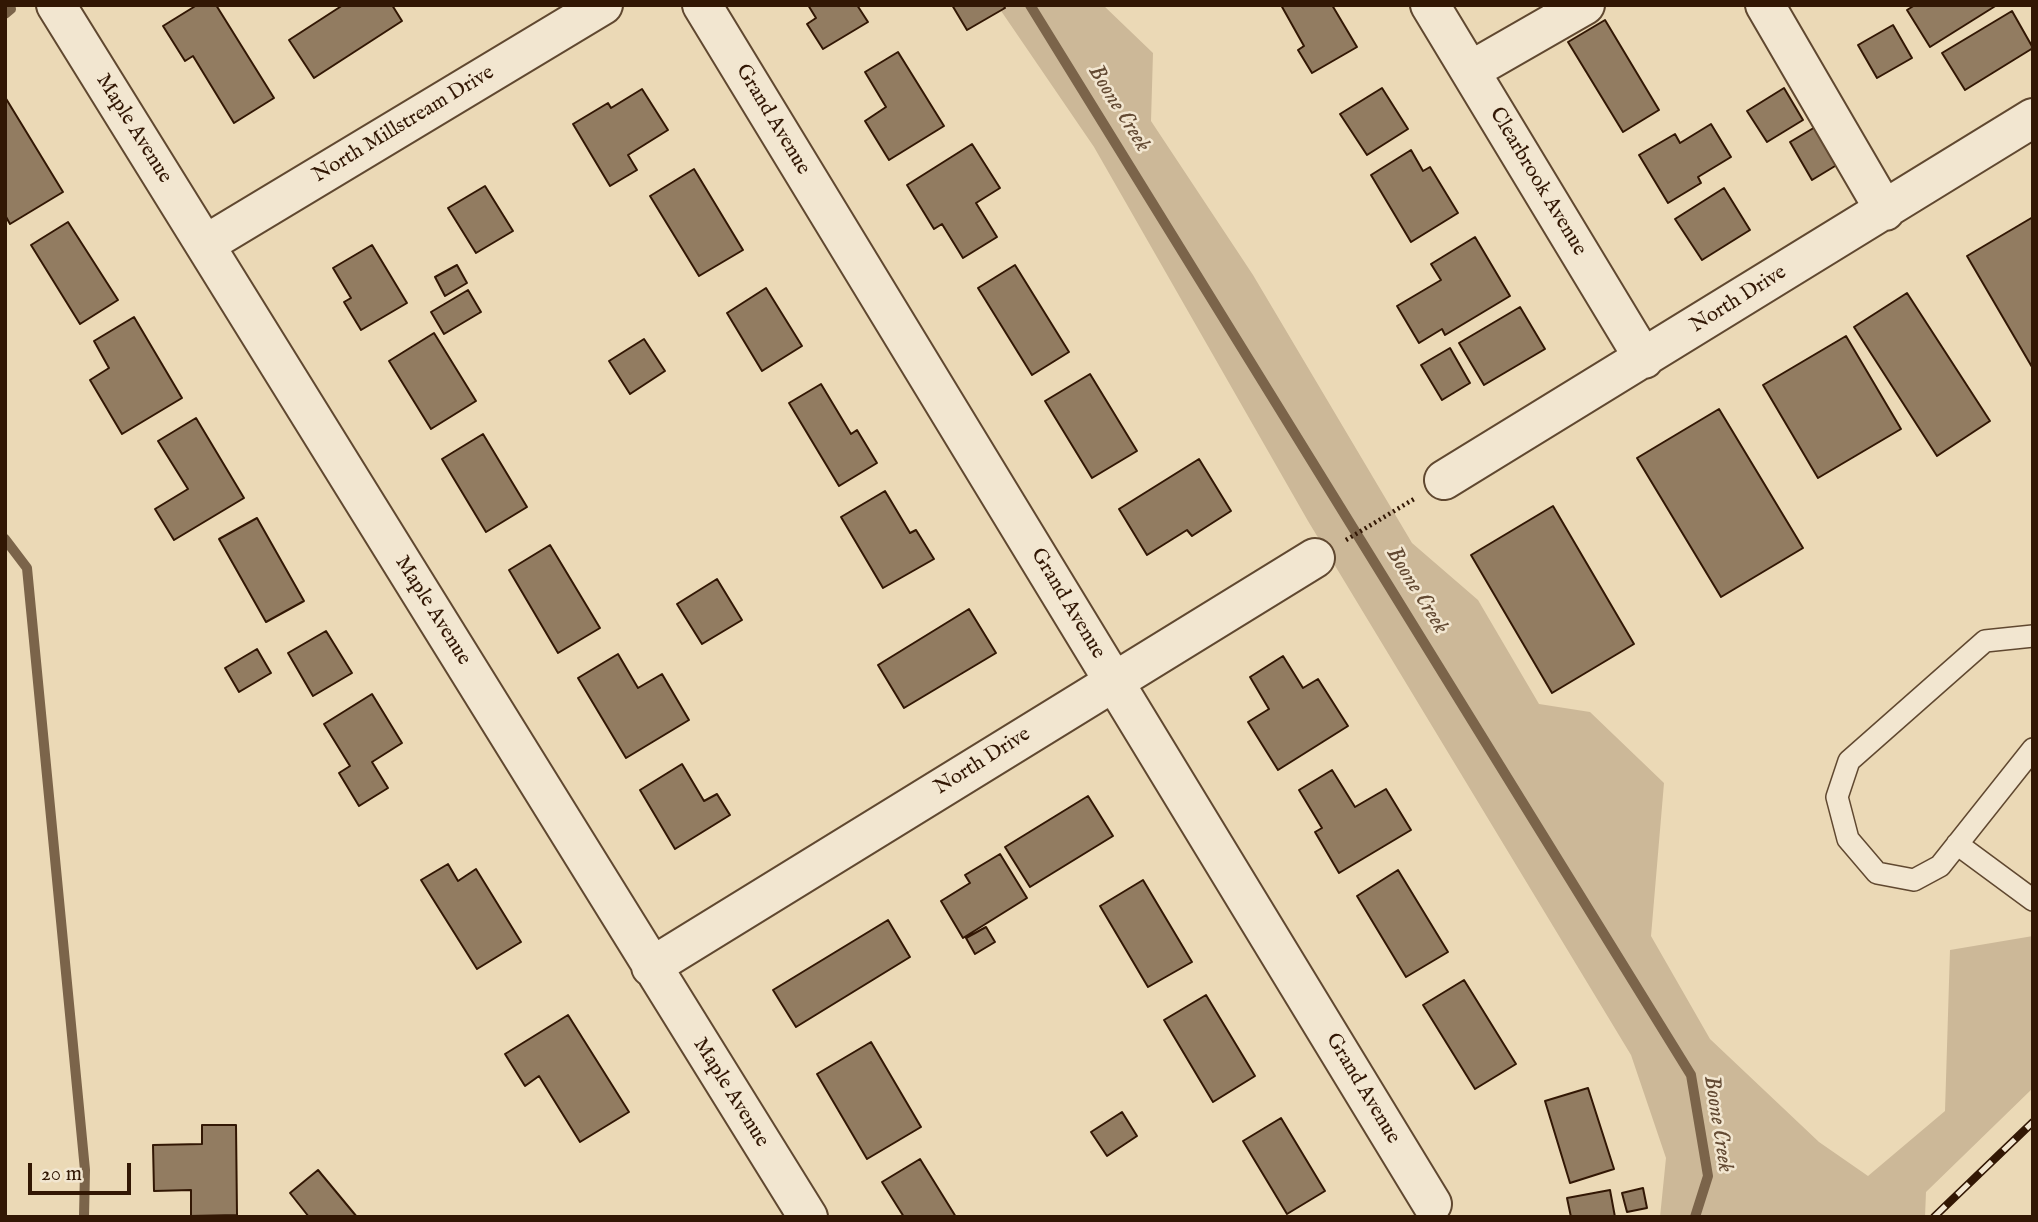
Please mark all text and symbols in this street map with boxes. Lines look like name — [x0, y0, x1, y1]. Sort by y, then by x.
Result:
street label: Grand Avenue — [729, 60, 815, 180]
water label: Boone Creek — [1080, 60, 1156, 158]
street label: North Millstream Drive — [309, 61, 499, 189]
street label: Maple Avenue — [89, 70, 177, 188]
street label: Clearbrook Avenue — [1483, 103, 1591, 261]
street label: North Drive — [1686, 261, 1792, 339]
water label: Boone Creek — [1378, 542, 1454, 640]
street label: Grand Avenue — [1024, 544, 1110, 664]
street label: Maple Avenue — [388, 552, 476, 670]
street label: North Drive — [930, 723, 1036, 801]
street label: Grand Avenue — [1319, 1029, 1405, 1149]
street label: Maple Avenue — [686, 1034, 774, 1152]
water label: Boone Creek — [1696, 1074, 1738, 1174]
scale bar — [32, 1148, 135, 1192]
text: 20 m — [41, 1161, 82, 1188]

